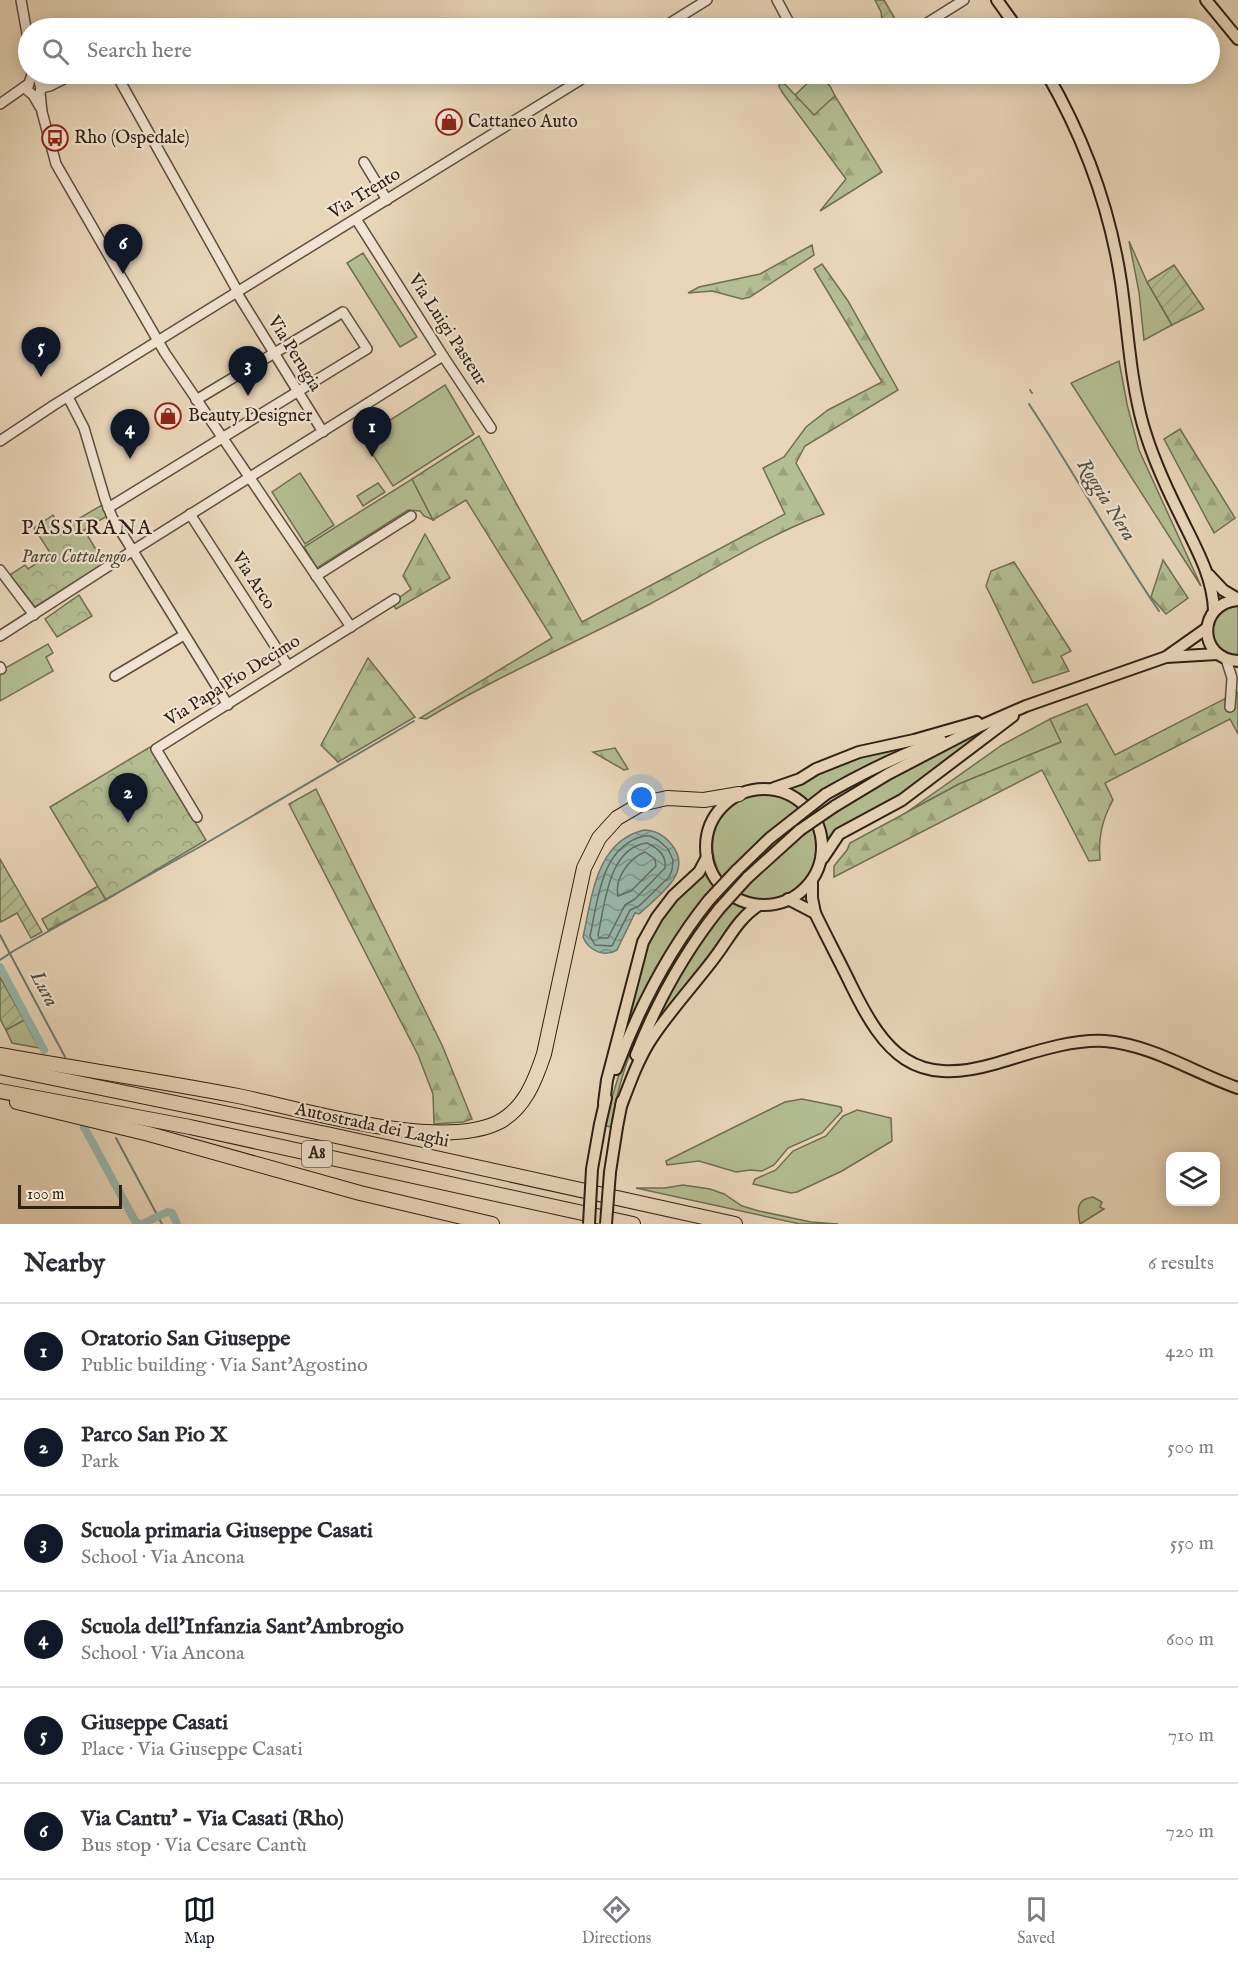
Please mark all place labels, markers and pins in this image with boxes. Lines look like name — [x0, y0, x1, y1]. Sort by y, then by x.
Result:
shop icon: Cattaneo Auto — [434, 107, 464, 137]
place label: Cattaneo Auto — [468, 111, 578, 134]
bus stop icon: Rho (Ospedale) — [40, 123, 70, 153]
place label: Rho (Ospedale) — [74, 127, 190, 150]
pin: 6 — [104, 224, 142, 274]
pin: 5 — [22, 328, 60, 377]
pin: 3 — [228, 346, 268, 396]
shop icon: Beauty Designer — [153, 401, 183, 431]
place label: Beauty Designer — [188, 405, 313, 428]
pin: 1 — [352, 408, 392, 457]
pin: 4 — [110, 410, 150, 459]
pin: 2 — [108, 774, 148, 823]

